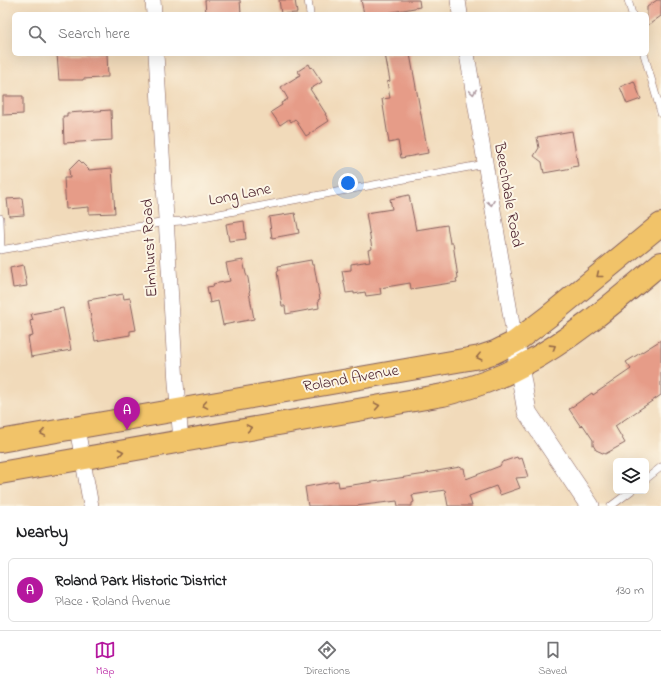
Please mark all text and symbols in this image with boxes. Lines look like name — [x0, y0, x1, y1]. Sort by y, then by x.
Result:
search box — [12, 12, 649, 56]
icon: search — [26, 23, 48, 45]
text: Search here — [58, 23, 130, 45]
one-way arrow — [468, 89, 477, 96]
street label: Beechdale Road — [487, 140, 529, 249]
your location — [338, 173, 358, 193]
street label: Long Lane — [207, 177, 274, 213]
street label: Elmhurst Road — [135, 198, 165, 298]
one-way arrow — [487, 200, 495, 206]
one-way arrow — [596, 270, 604, 277]
one-way arrow — [549, 345, 556, 352]
one-way arrow — [476, 352, 483, 360]
street label: Roland Avenue — [301, 359, 402, 399]
pin: A — [114, 397, 140, 430]
one-way arrow — [201, 400, 208, 409]
one-way arrow — [374, 402, 380, 411]
one-way arrow — [246, 425, 252, 433]
one-way arrow — [40, 428, 46, 437]
one-way arrow — [118, 448, 124, 456]
map controls — [613, 458, 649, 494]
button: layers — [613, 458, 649, 494]
text: Nearby — [16, 520, 68, 545]
text: Roland Park Historic District — [55, 570, 227, 592]
text: A — [26, 581, 34, 600]
text: 130 m — [616, 581, 644, 600]
text: Place · Roland Avenue — [55, 592, 170, 611]
tab: Map — [94, 639, 116, 679]
tab: Directions — [304, 639, 350, 679]
tab: Saved — [538, 639, 567, 679]

